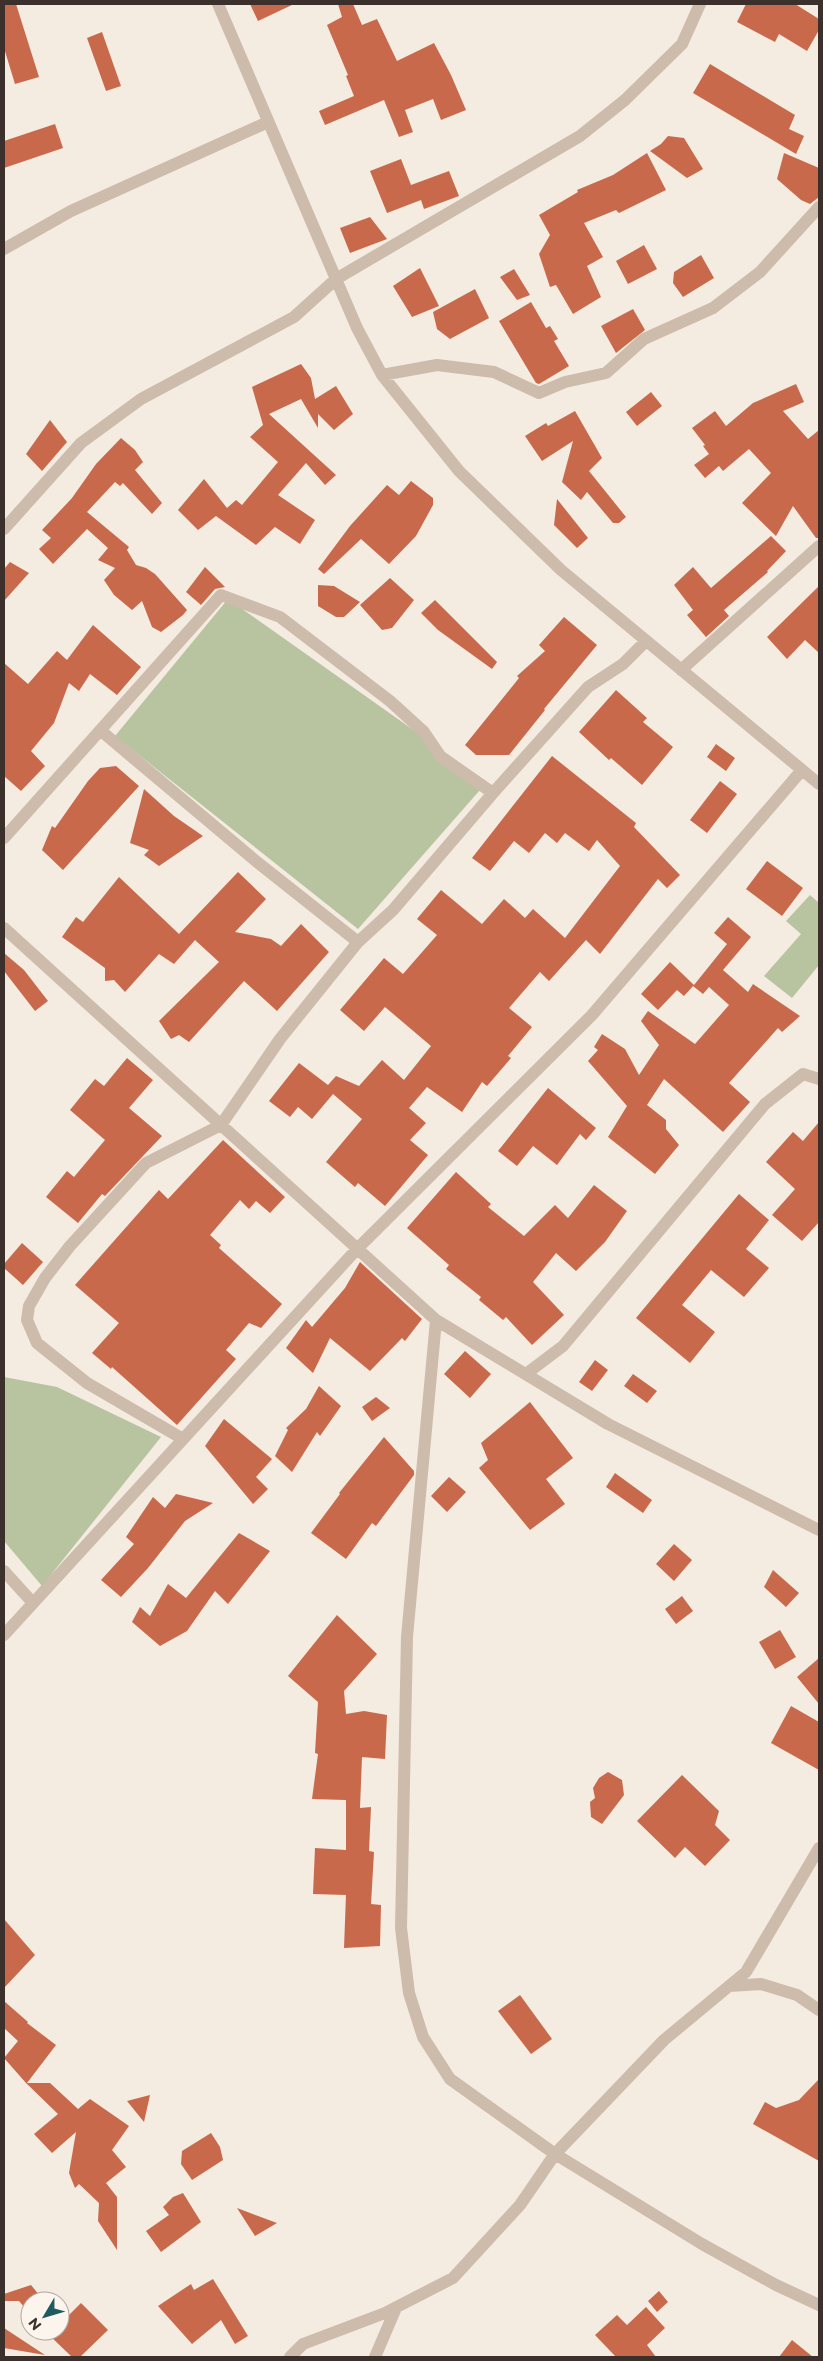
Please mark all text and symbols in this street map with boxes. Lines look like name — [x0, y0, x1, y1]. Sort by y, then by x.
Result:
north arrow — [20, 2291, 70, 2341]
text: N — [24, 2314, 45, 2334]

